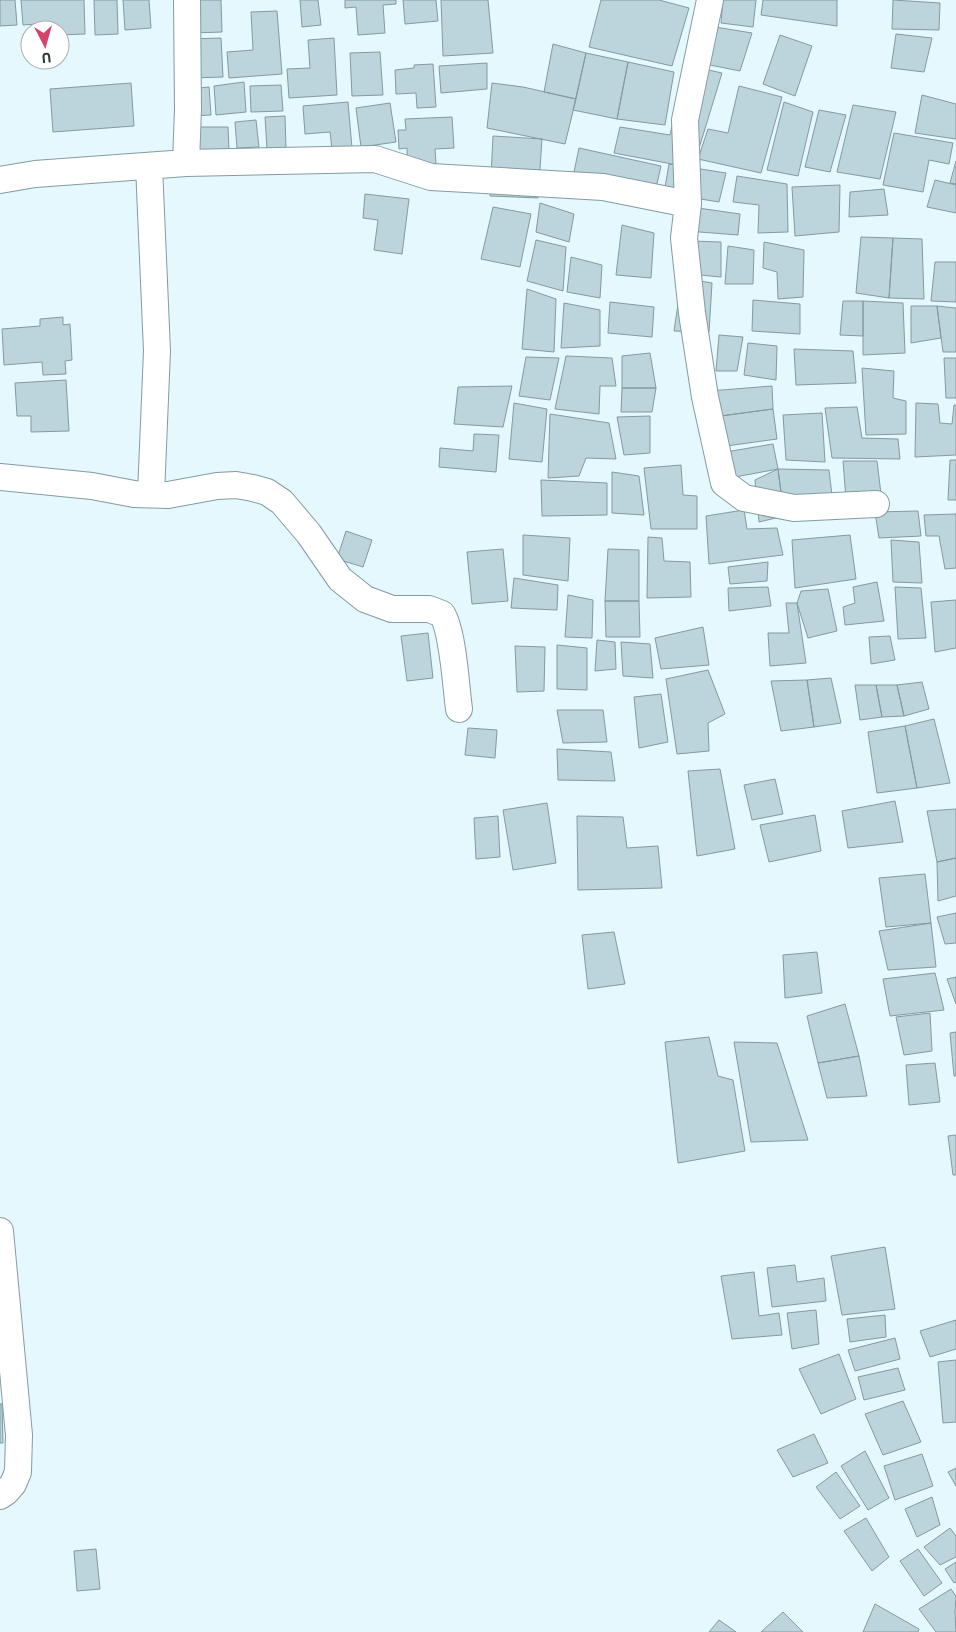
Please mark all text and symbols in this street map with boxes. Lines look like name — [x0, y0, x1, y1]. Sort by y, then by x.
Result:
north arrow — [20, 20, 70, 70]
text: U — [41, 48, 52, 67]

